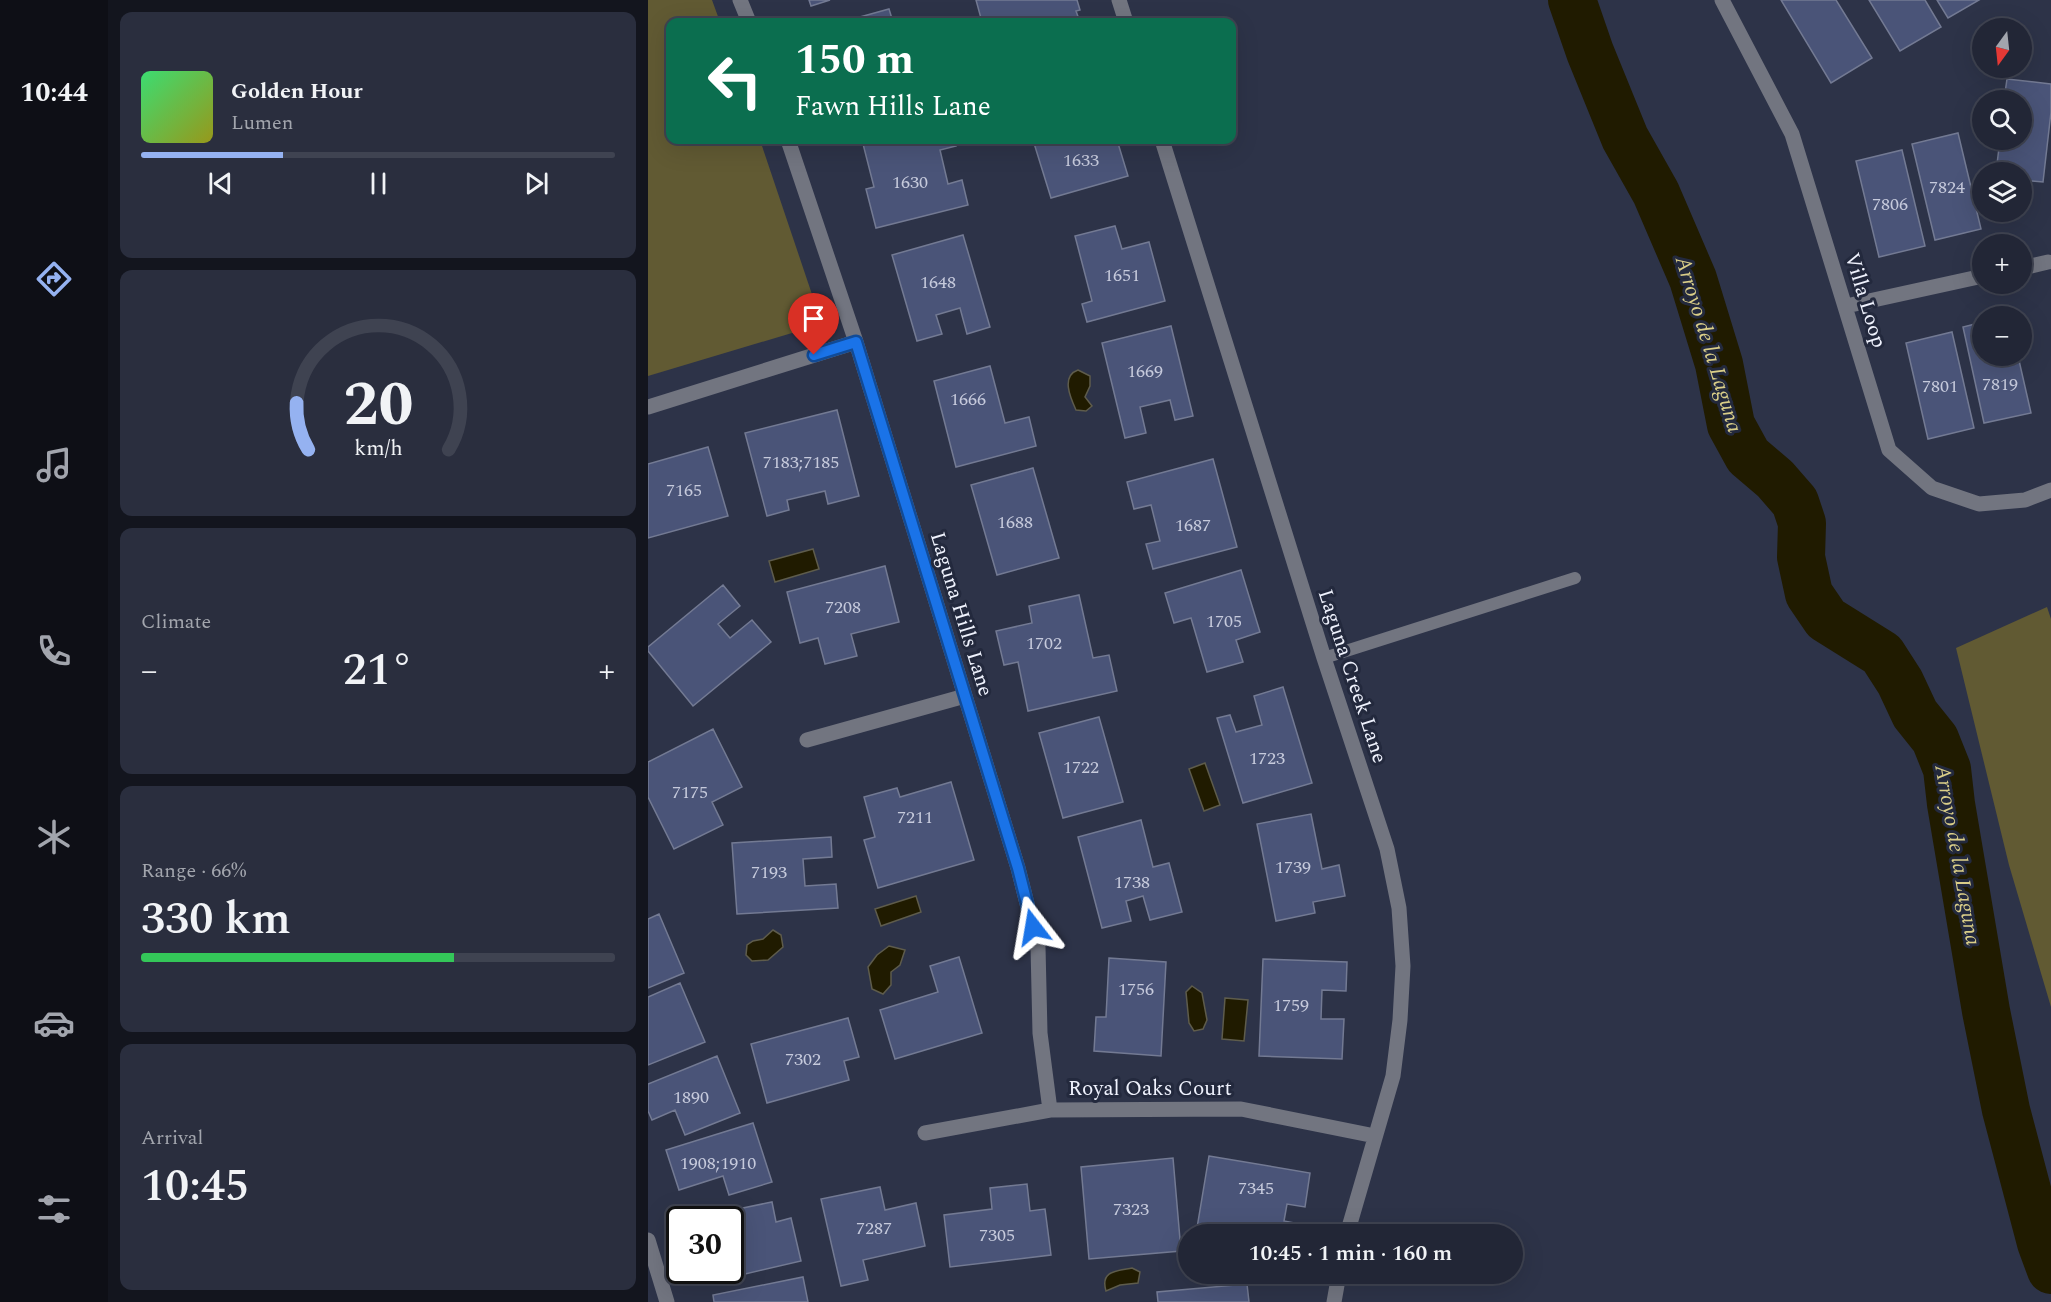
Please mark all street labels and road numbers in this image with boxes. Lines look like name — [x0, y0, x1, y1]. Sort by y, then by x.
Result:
street label: Villa Loop — [1835, 249, 1895, 352]
street label: Laguna Hills Lane — [921, 528, 1001, 700]
street label: Laguna Creek Lane — [1309, 585, 1395, 767]
street label: Royal Oaks Court — [1068, 1073, 1232, 1105]

